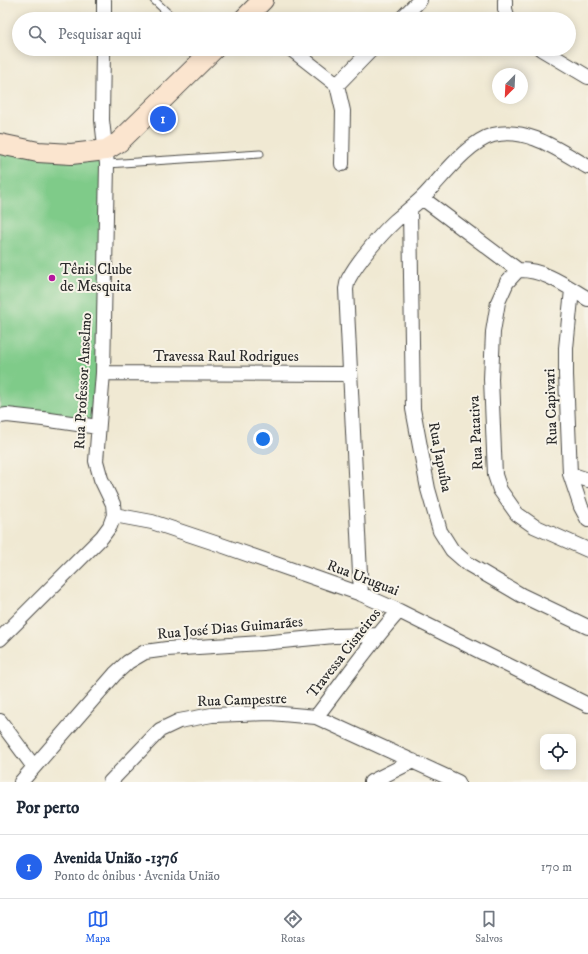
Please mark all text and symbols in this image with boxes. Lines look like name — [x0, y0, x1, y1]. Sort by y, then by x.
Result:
search box — [12, 12, 576, 56]
icon: search — [26, 23, 48, 45]
text: Pesquisar aqui — [58, 25, 141, 44]
north arrow — [492, 68, 528, 104]
pin: 1 — [150, 104, 176, 134]
place label: Tênis Clube de Mesquita — [60, 260, 132, 296]
marker: Tênis Clube de Mesquita — [47, 273, 57, 283]
street label: Rua Professor Anselmo — [70, 312, 96, 450]
street label: Travessa Raul Rodrigues — [153, 347, 299, 366]
street label: Rua Capivari — [540, 368, 562, 446]
street label: Rua Patativa — [465, 395, 487, 471]
street label: Rua Japuíba — [424, 420, 456, 494]
your location — [253, 429, 273, 449]
street label: Rua Uruguai — [324, 556, 402, 600]
street label: Travessa Cisneiros — [303, 604, 385, 702]
street label: Rua José Dias Guimarães — [156, 612, 304, 644]
street label: Rua Campestre — [197, 689, 287, 711]
map controls — [540, 734, 576, 770]
button: locate — [540, 734, 576, 770]
text: Por perto — [16, 797, 79, 819]
text: Avenida União -1376 — [54, 849, 178, 868]
text: 1 — [27, 859, 31, 875]
text: 170 m — [541, 859, 572, 875]
text: Ponto de ônibus · Avenida União — [54, 868, 220, 884]
tab: Mapa — [85, 908, 110, 946]
tab: Rotas — [280, 908, 305, 946]
tab: Salvos — [475, 908, 503, 946]

